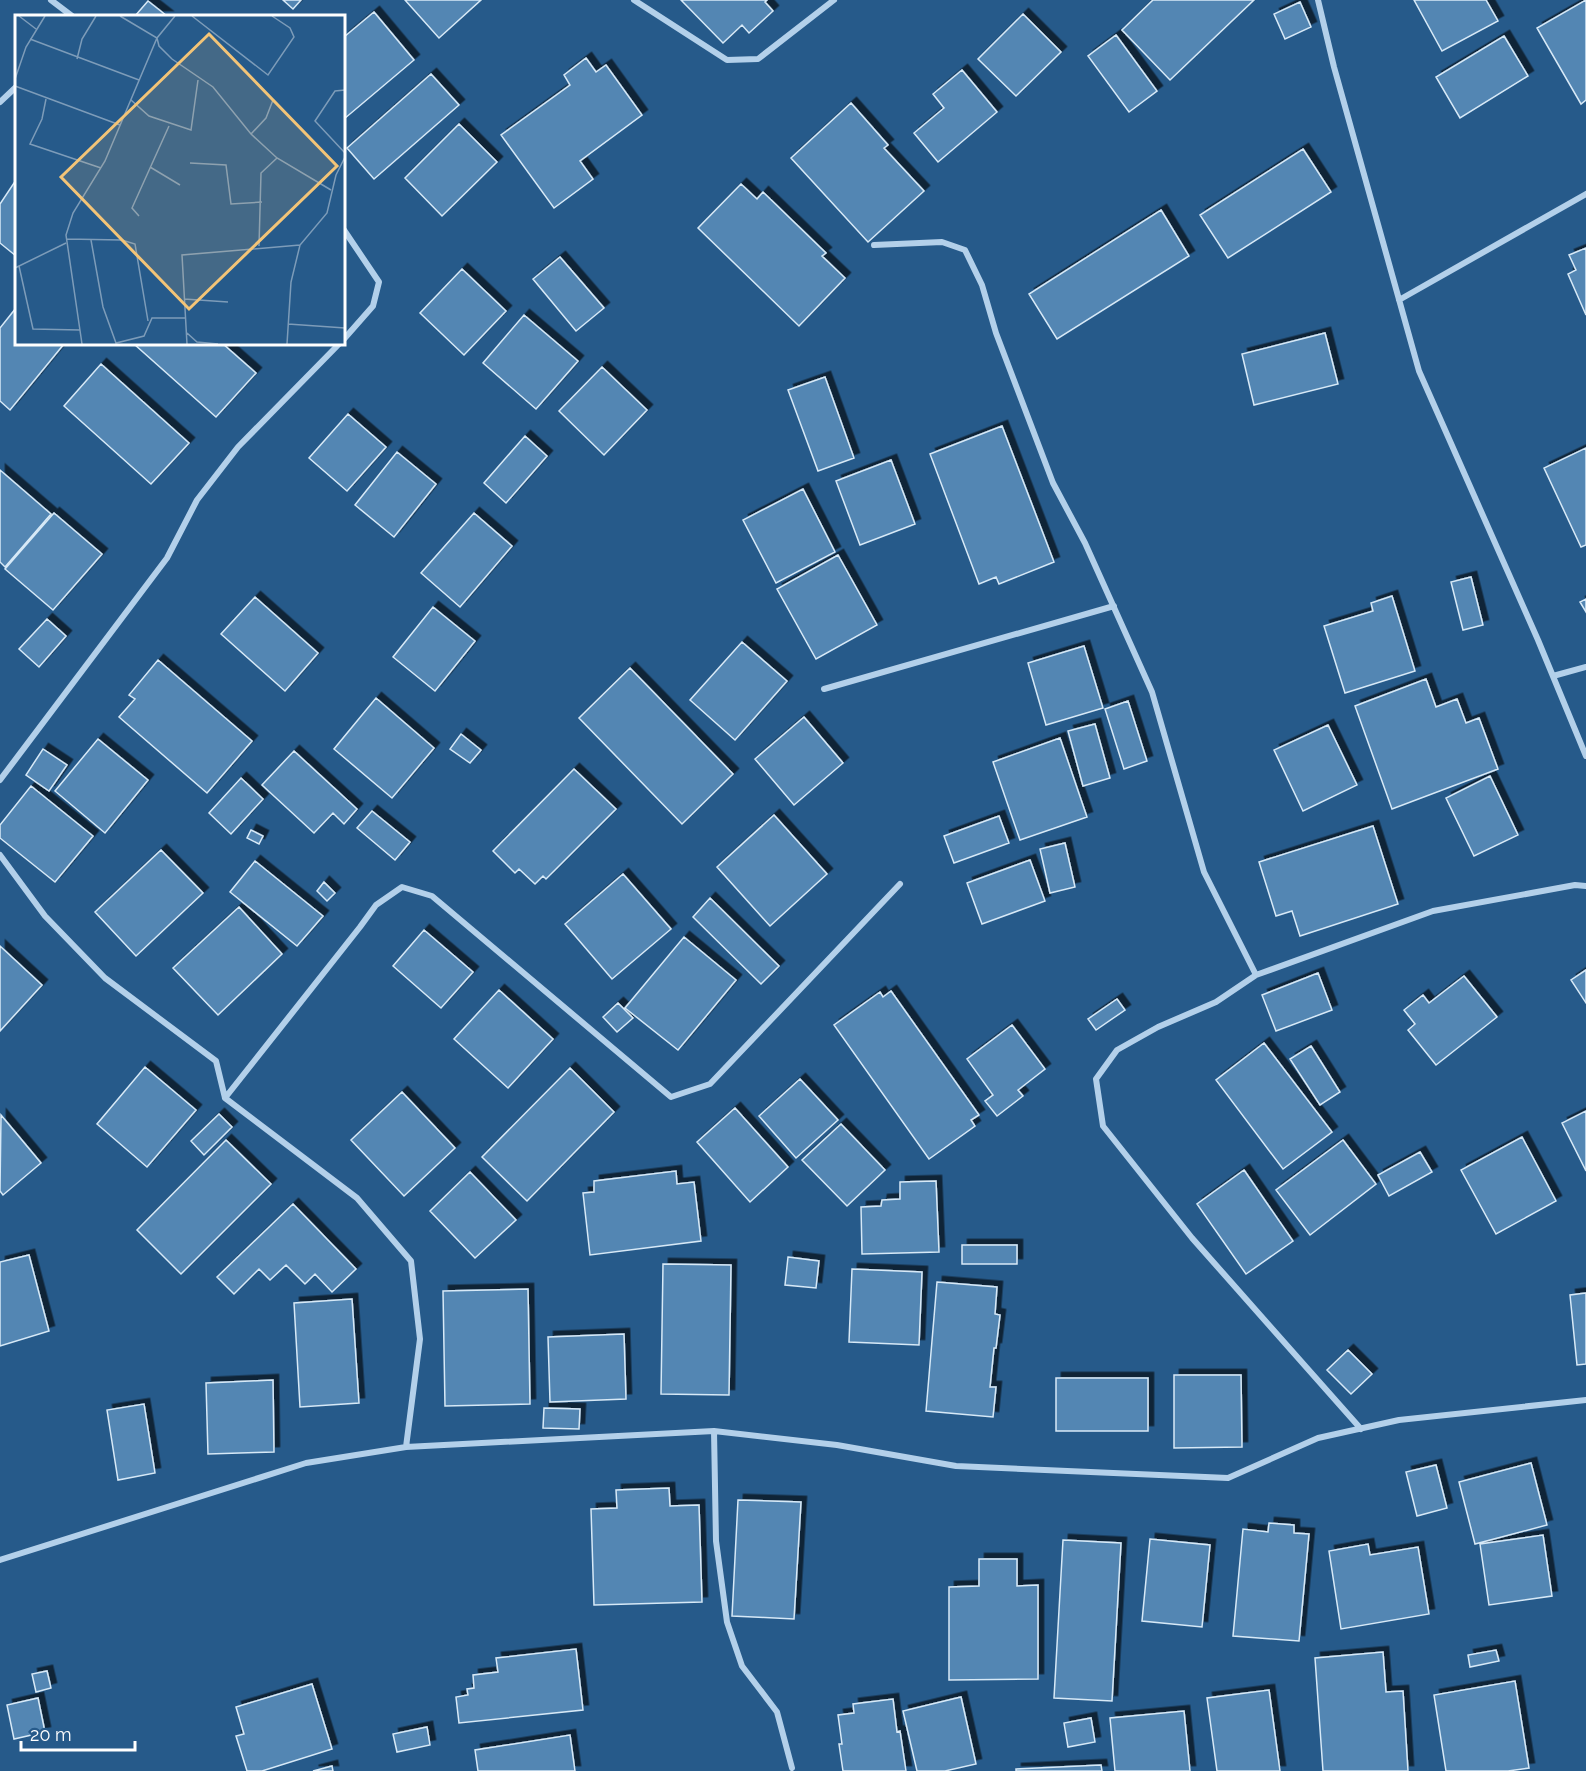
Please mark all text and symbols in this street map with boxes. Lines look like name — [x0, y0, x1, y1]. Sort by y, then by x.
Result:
inset map — [15, 15, 345, 345]
scale bar — [21, 1714, 135, 1752]
text: 20 m — [30, 1724, 72, 1745]

